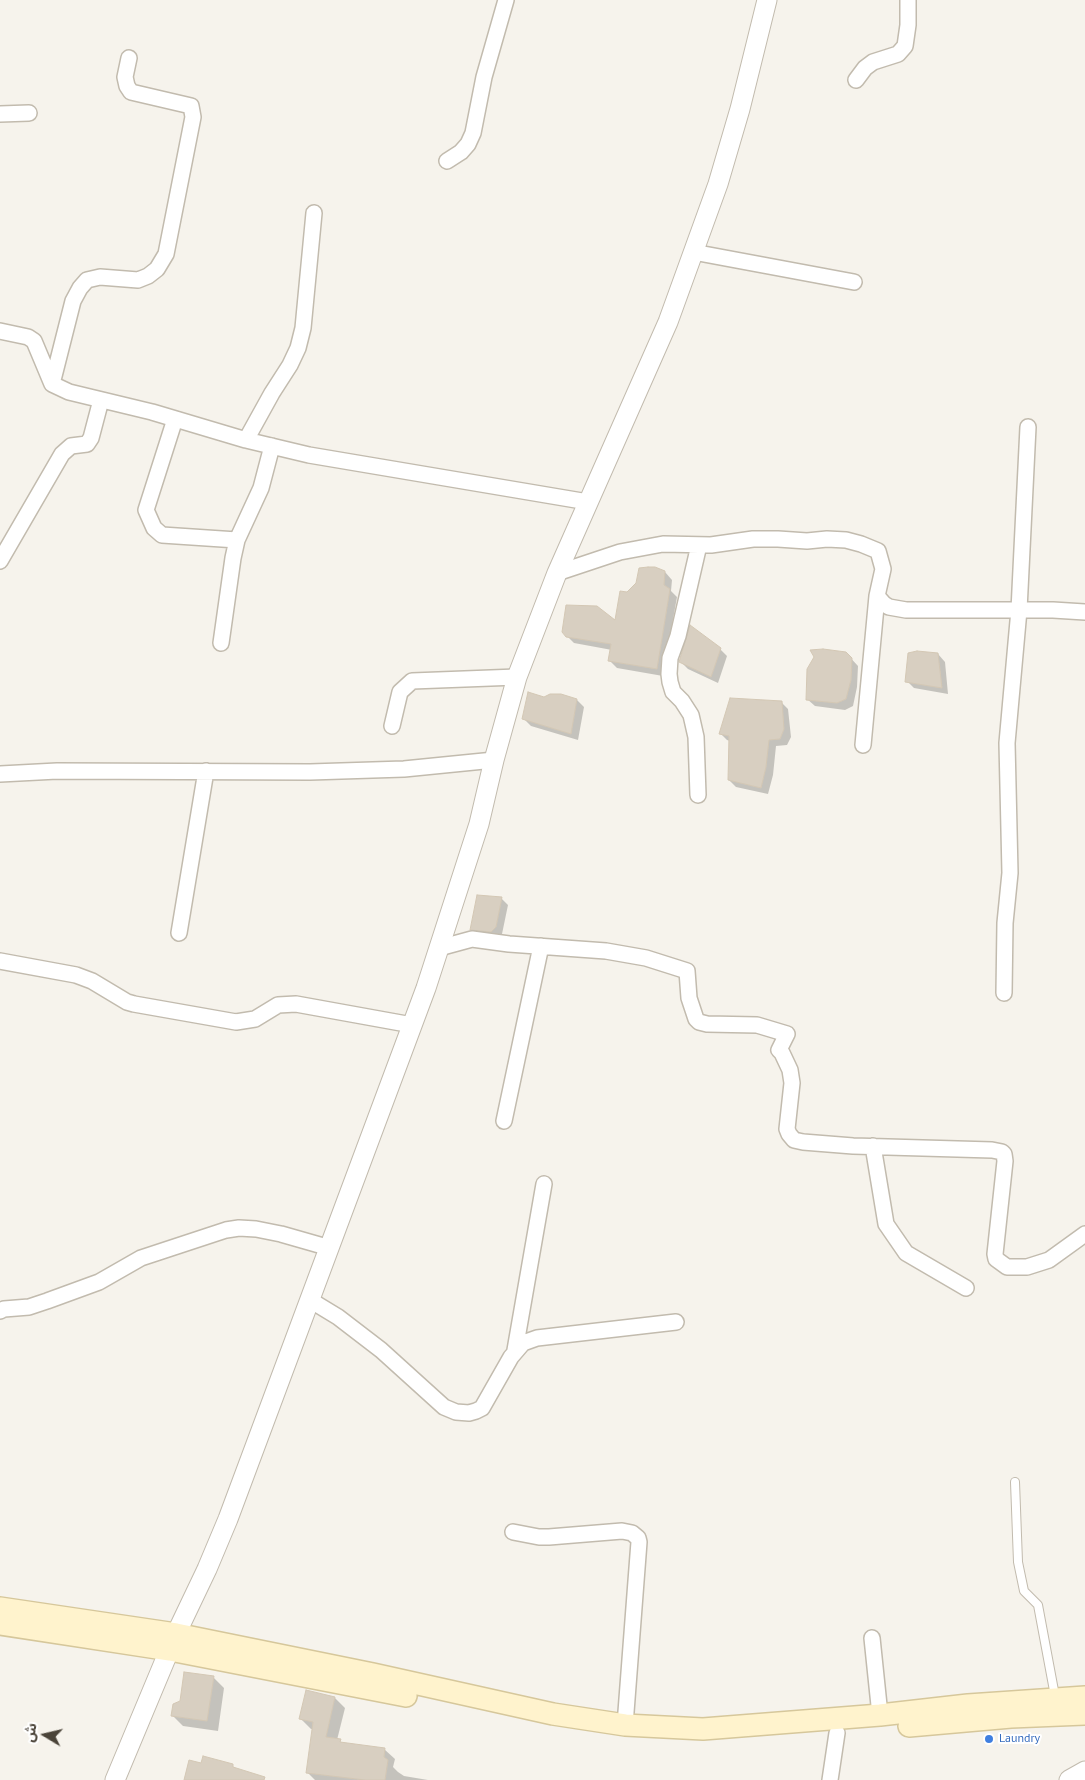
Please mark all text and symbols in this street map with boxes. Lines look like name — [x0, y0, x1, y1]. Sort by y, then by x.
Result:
north arrow — [20, 1710, 70, 1760]
text: ش — [20, 1722, 41, 1744]
place label: Laundry — [999, 1732, 1040, 1746]
marker: Laundry — [983, 1733, 995, 1745]

